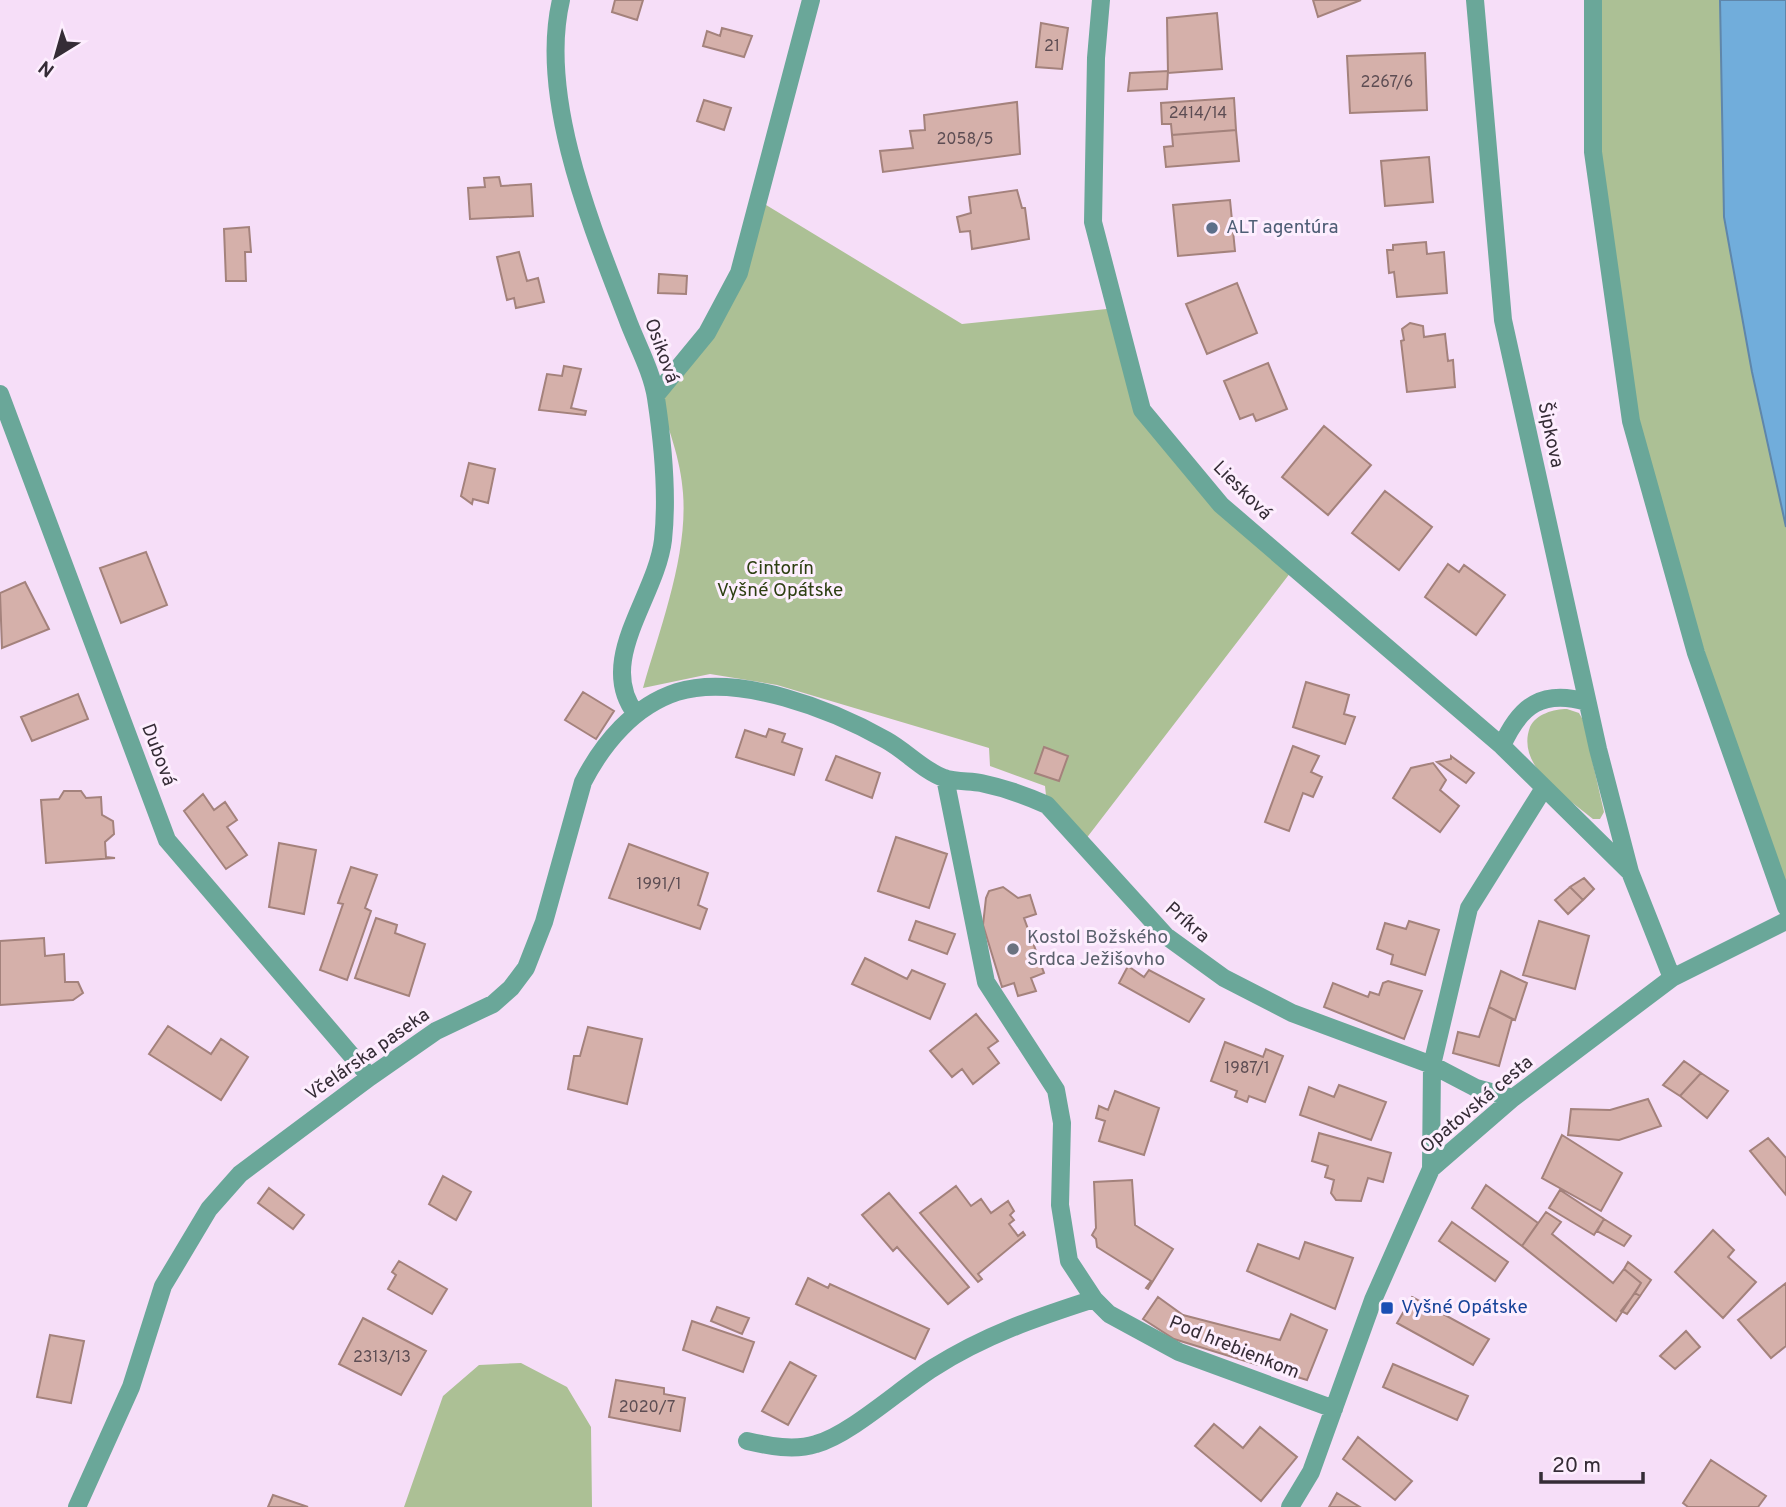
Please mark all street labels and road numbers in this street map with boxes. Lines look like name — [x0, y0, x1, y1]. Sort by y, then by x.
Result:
street label: Osiková — [638, 315, 684, 387]
street label: Šipkova — [1531, 400, 1570, 470]
street label: Liesková — [1207, 456, 1277, 526]
street label: Dubová — [135, 720, 181, 790]
street label: Príkra — [1160, 897, 1214, 949]
street label: Včelárska paseka — [301, 1003, 435, 1107]
street label: Opatovská cesta — [1416, 1051, 1538, 1159]
street label: Pod hrebienkom — [1165, 1311, 1303, 1385]

